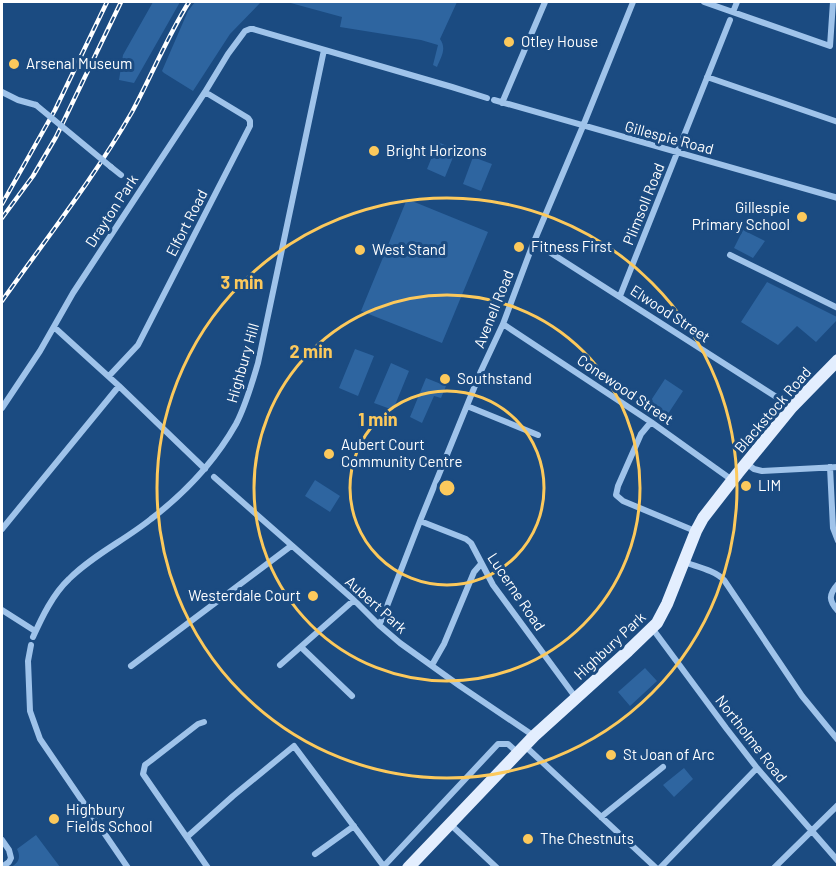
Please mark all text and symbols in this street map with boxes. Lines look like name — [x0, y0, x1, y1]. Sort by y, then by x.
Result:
place label: Otley House — [521, 32, 598, 50]
marker: Otley House — [502, 35, 516, 49]
place label: Arsenal Museum — [26, 54, 132, 72]
marker: Arsenal Museum — [7, 57, 21, 71]
street label: Gillespie Road — [623, 117, 716, 158]
place label: Bright Horizons — [386, 141, 487, 159]
marker: Bright Horizons — [367, 144, 381, 158]
street label: Plimsoll Road — [618, 160, 668, 247]
street label: Drayton Park — [81, 170, 142, 250]
street label: Elfort Road — [162, 186, 211, 259]
place label: Gillespie Primary School — [692, 198, 790, 233]
marker: Gillespie Primary School — [795, 210, 809, 224]
place label: Fitness First — [531, 237, 612, 255]
place label: West Stand — [372, 240, 446, 258]
marker: Fitness First — [512, 240, 526, 254]
marker: West Stand — [353, 243, 367, 257]
street label: Avenell Road — [469, 267, 517, 350]
text: 3 min — [221, 271, 263, 293]
street label: Elwood Street — [627, 281, 714, 346]
street label: Highbury Hill — [222, 321, 262, 405]
text: 2 min — [289, 340, 333, 362]
street label: Conewood Street — [574, 350, 677, 428]
street label: Blackstock Road — [730, 363, 814, 456]
place label: Southstand — [457, 369, 532, 387]
marker: Southstand — [438, 372, 452, 386]
text: 1 min — [358, 408, 398, 430]
place label: Aubert Court Community Centre — [341, 435, 462, 470]
marker: Aubert Court Community Centre — [322, 447, 336, 461]
place label: LIM — [758, 476, 781, 494]
centre of rings — [437, 478, 457, 498]
marker: LIM — [739, 479, 753, 493]
street label: Lucerne Road — [484, 549, 549, 634]
street label: Aubert Park — [342, 572, 412, 637]
place label: Westerdale Court — [188, 586, 301, 604]
marker: Westerdale Court — [306, 589, 320, 603]
street label: Highbury Park — [570, 607, 649, 683]
street label: Northolme Road — [712, 691, 791, 785]
place label: St Joan of Arc — [623, 745, 715, 763]
marker: St Joan of Arc — [604, 748, 618, 762]
place label: Highbury Fields School — [66, 800, 153, 835]
marker: Highbury Fields School — [47, 812, 61, 826]
place label: The Chestnuts — [540, 829, 634, 847]
marker: The Chestnuts — [521, 832, 535, 846]

